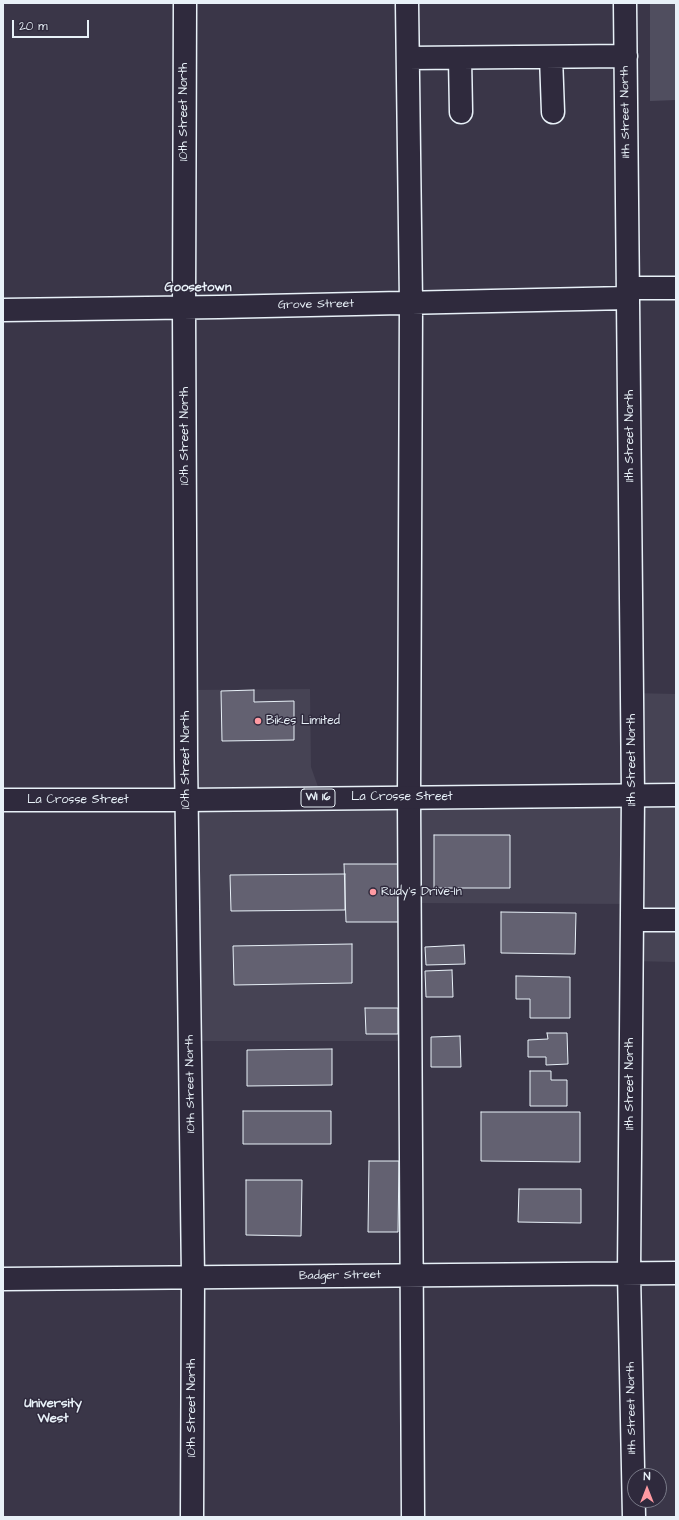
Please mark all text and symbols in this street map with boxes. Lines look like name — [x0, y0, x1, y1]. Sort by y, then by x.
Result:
scale bar — [14, 12, 91, 38]
text: 20 m — [19, 18, 48, 35]
street label: 10th Street North — [177, 63, 191, 161]
street label: 11th Street North — [618, 66, 634, 158]
district label: Goosetown — [165, 280, 231, 296]
street label: Grove Street — [278, 297, 354, 313]
street label: 10th Street North — [178, 387, 192, 485]
street label: 11th Street North — [623, 390, 637, 482]
street label: 10th Street North — [179, 711, 193, 809]
place label: Bikes Limited — [266, 714, 340, 728]
street label: 11th Street North — [625, 714, 639, 806]
marker: Bikes Limited — [253, 716, 263, 726]
road number: WI 16 — [301, 789, 335, 807]
street label: La Crosse Street — [351, 790, 453, 804]
street label: La Crosse Street — [27, 793, 129, 807]
place label: Rudy's Drive-In — [381, 885, 462, 899]
marker: Rudy's Drive-In — [368, 887, 378, 897]
street label: 10th Street North — [183, 1035, 199, 1133]
street label: 11th Street North — [623, 1038, 637, 1130]
street label: Badger Street — [299, 1268, 381, 1284]
street label: 10th Street North — [185, 1359, 199, 1457]
street label: 11th Street North — [624, 1362, 640, 1454]
district label: University West — [24, 1396, 82, 1427]
north arrow — [627, 1468, 667, 1508]
text: N — [644, 1469, 650, 1484]

